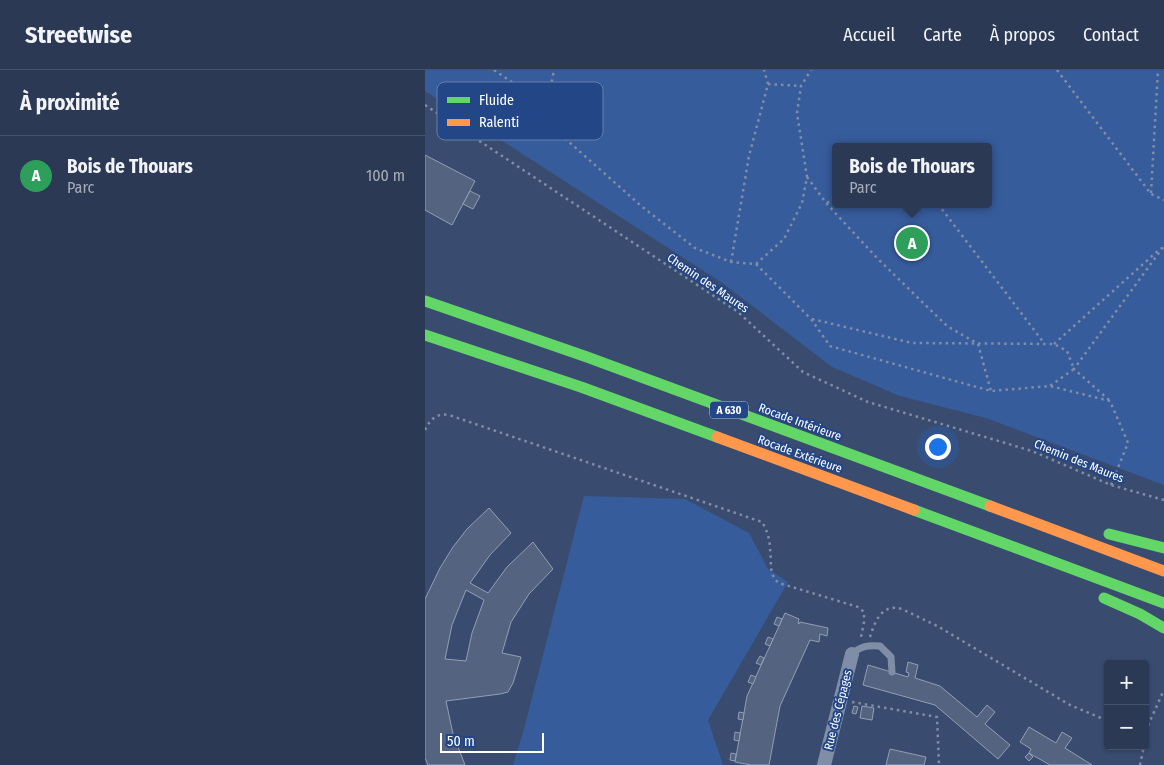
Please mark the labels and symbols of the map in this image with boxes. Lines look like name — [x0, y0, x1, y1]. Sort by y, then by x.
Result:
legend — [437, 82, 603, 140]
text: Fluide — [479, 92, 514, 109]
text: Ralenti — [479, 114, 519, 131]
pin: A — [896, 224, 928, 262]
street label: Chemin des Maures — [664, 250, 752, 316]
street label: Rocade Intérieure — [757, 401, 843, 443]
road number: A 630 — [710, 402, 748, 418]
street label: Rocade Extérieure — [756, 432, 844, 476]
your location — [925, 434, 951, 460]
street label: Chemin des Maures — [1032, 437, 1126, 485]
street label: Rue des Cépages — [821, 668, 855, 752]
scale bar — [440, 730, 544, 753]

